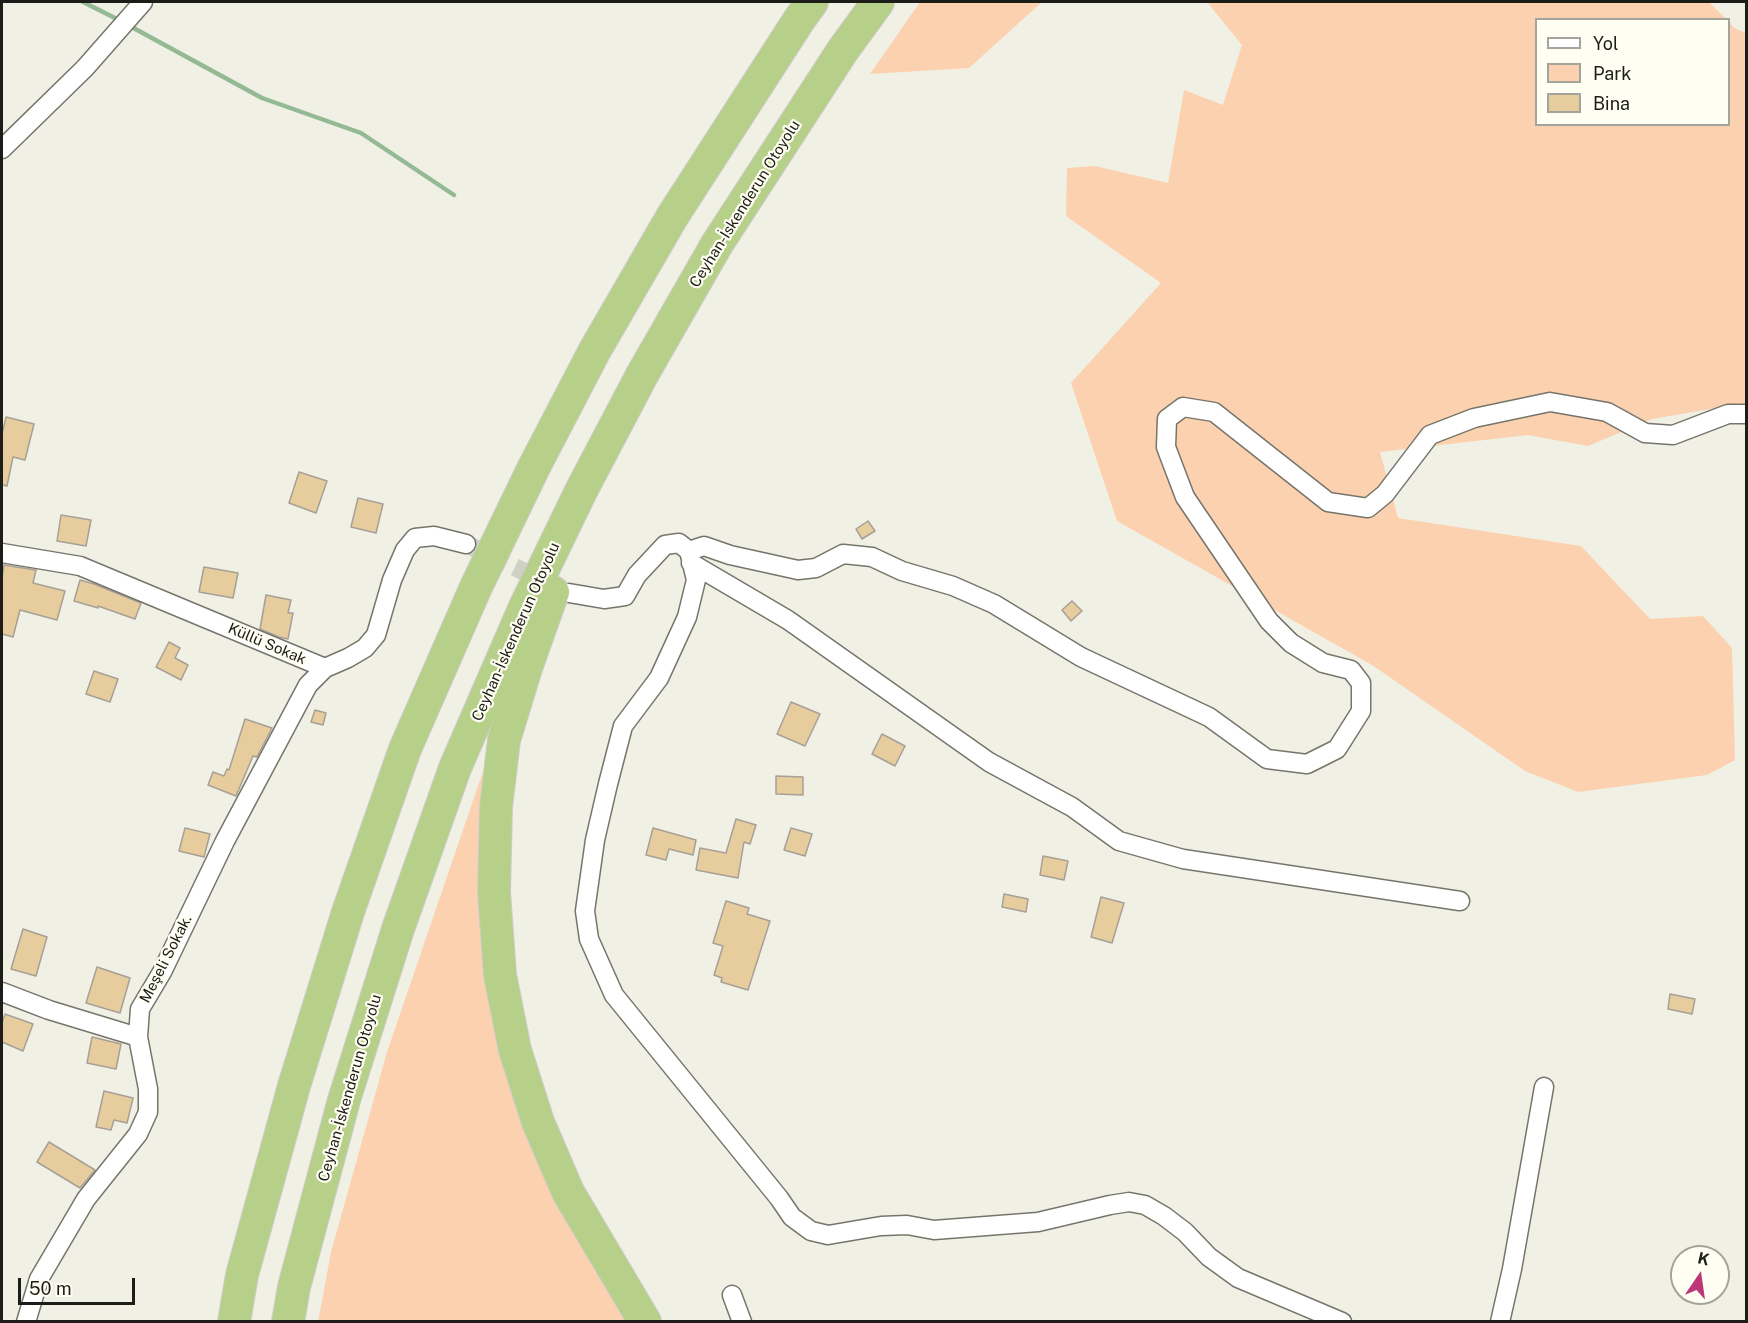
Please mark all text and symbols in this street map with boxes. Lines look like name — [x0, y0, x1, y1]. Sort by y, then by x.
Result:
legend — [1535, 18, 1730, 126]
text: Yol — [1593, 33, 1618, 54]
text: Park — [1593, 63, 1631, 84]
text: Bina — [1593, 93, 1630, 114]
street label: Ceyhan-İskenderun Otoyolu — [686, 117, 804, 291]
street label: Ceyhan-İskenderun Otoyolu — [468, 540, 564, 724]
street label: Küllü Sokak — [225, 619, 309, 669]
street label: Meşeli Sokak. — [136, 912, 196, 1006]
street label: Ceyhan-İskenderun Otoyolu — [315, 992, 385, 1184]
north arrow — [1670, 1245, 1730, 1305]
text: K — [1696, 1248, 1711, 1269]
scale bar — [21, 1266, 138, 1304]
text: 50 m — [29, 1278, 72, 1299]

